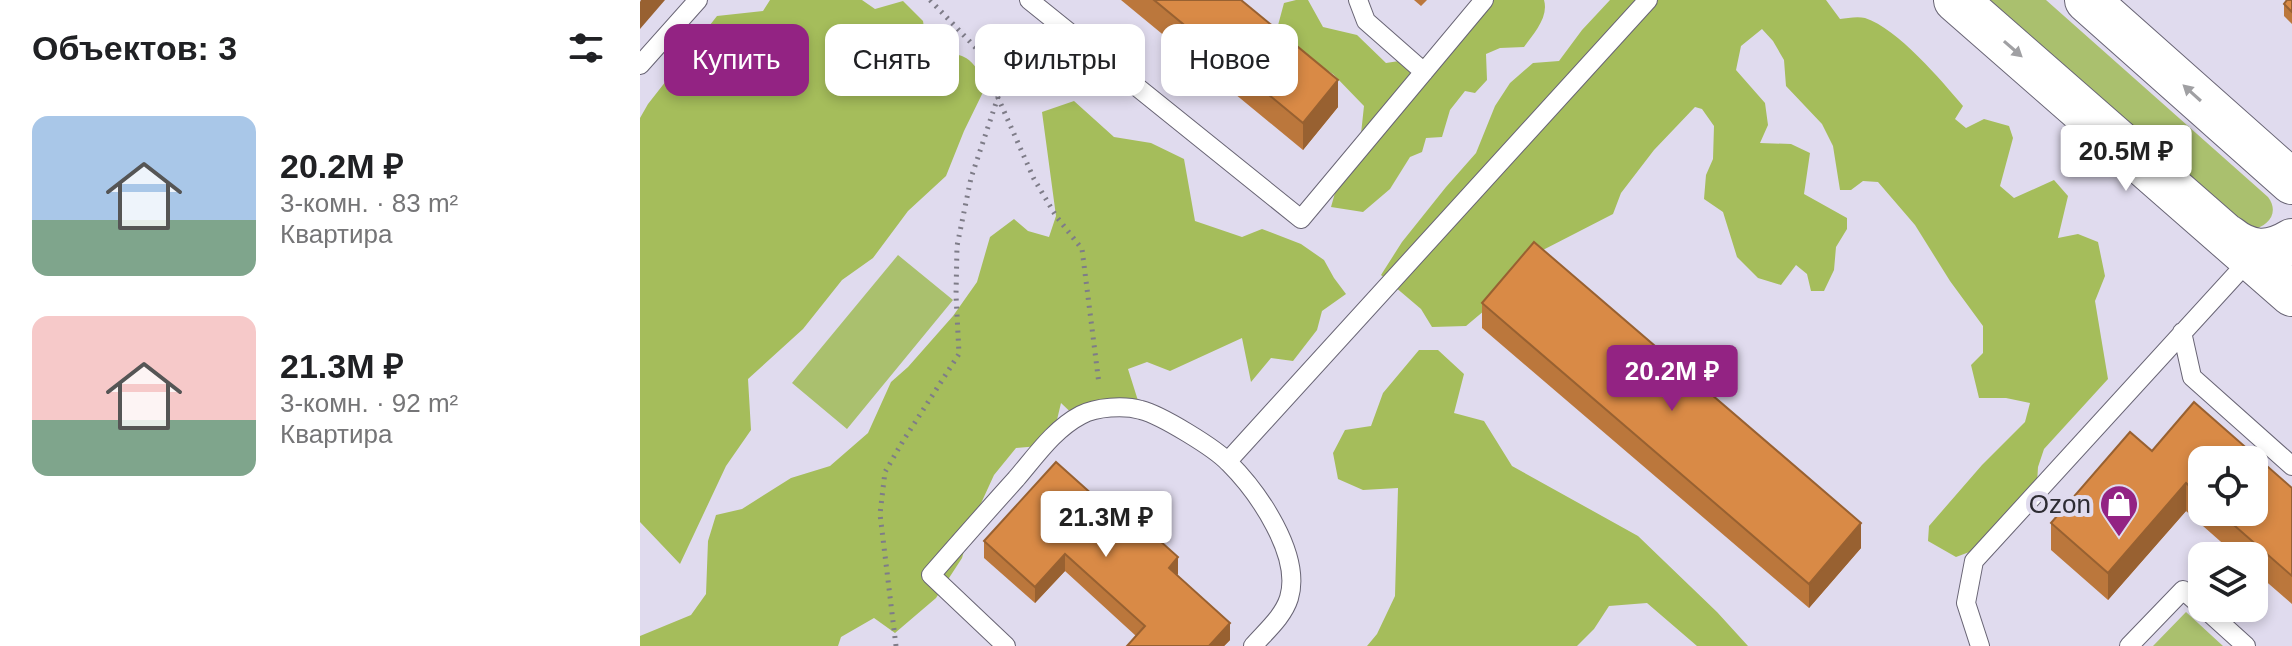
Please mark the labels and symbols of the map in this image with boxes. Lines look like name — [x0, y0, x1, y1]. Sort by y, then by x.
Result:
one-way arrow — [2003, 40, 2023, 57]
one-way arrow — [2182, 84, 2201, 102]
pin: 20.5M ₽ — [2052, 125, 2200, 193]
pin: 20.2M ₽ — [1598, 345, 1746, 413]
shop icon: Ozon — [2098, 483, 2140, 538]
place label: Ozon — [2029, 489, 2091, 519]
pin: 21.3M ₽ — [1032, 491, 1180, 559]

